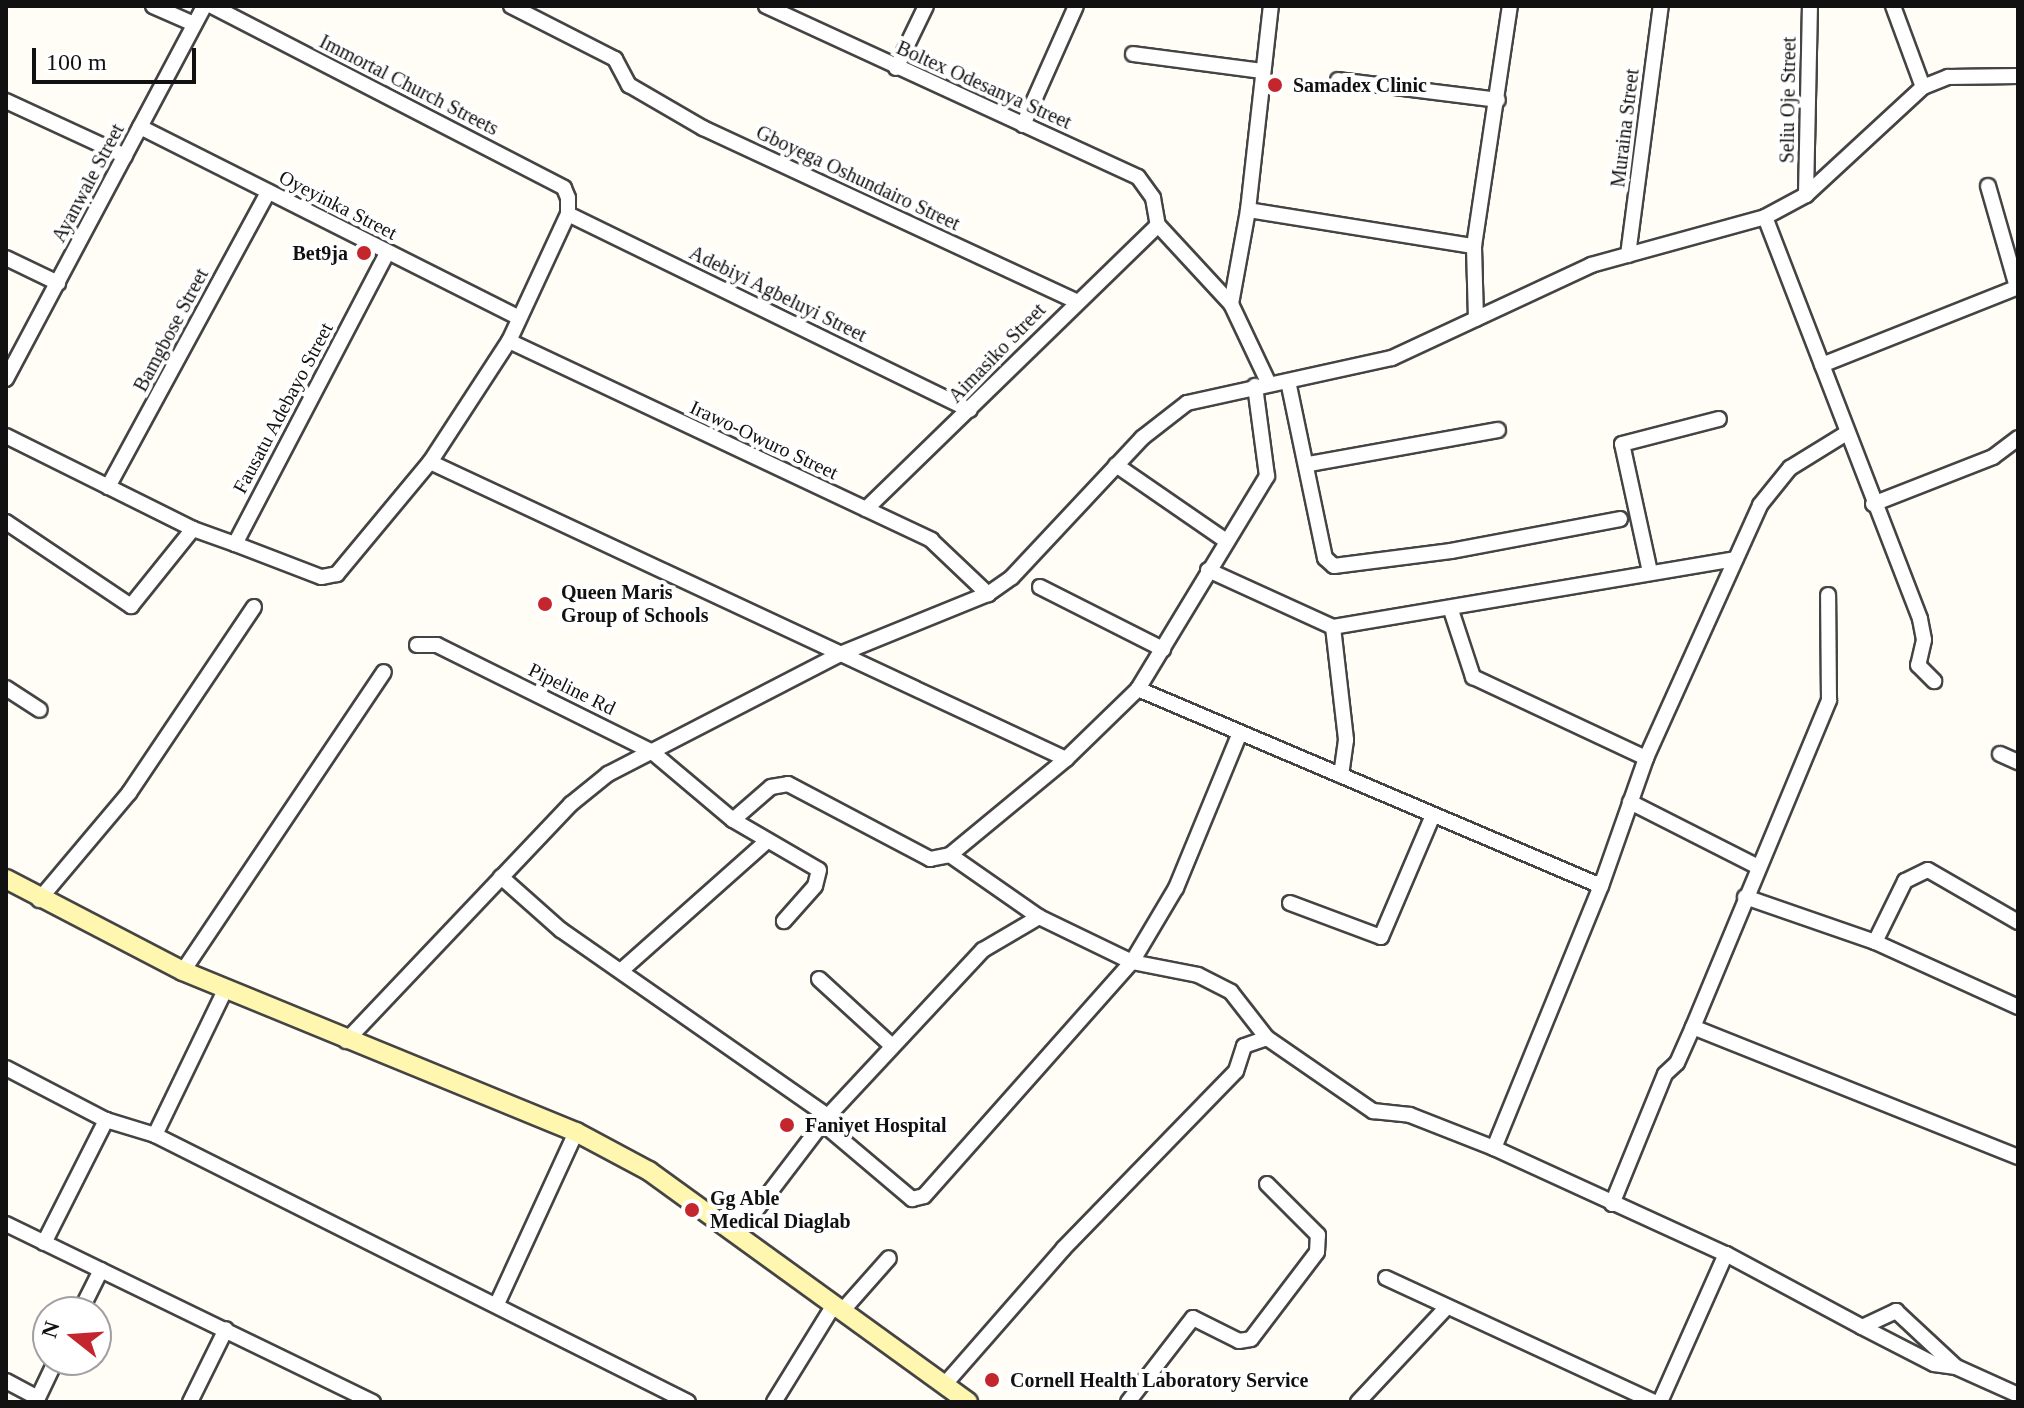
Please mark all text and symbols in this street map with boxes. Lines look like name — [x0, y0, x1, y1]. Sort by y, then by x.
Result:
street label: Immortal Church Streets — [315, 29, 503, 141]
scale bar — [36, 32, 200, 82]
street label: Boltex Odesanya Street — [893, 36, 1075, 134]
street label: Seliu Oje Street — [1775, 36, 1801, 164]
text: 100 m — [46, 49, 107, 75]
street label: Muraina Street — [1606, 67, 1644, 189]
place label: Samadex Clinic — [1293, 73, 1427, 97]
marker: Samadex Clinic — [1264, 74, 1286, 96]
street label: Ayanwale Street — [47, 120, 129, 246]
street label: Gboyega Oshundairo Street — [752, 120, 964, 236]
street label: Oyeyinka Street — [275, 165, 401, 245]
street label: Adebiyi Agbeluyi Street — [685, 240, 871, 348]
place label: Bet9ja — [292, 241, 348, 265]
marker: Bet9ja — [355, 244, 373, 262]
street label: Bamgbose Street — [128, 264, 214, 396]
street label: Aimasiko Street — [943, 298, 1051, 408]
street label: Fausatu Adebayo Street — [228, 318, 338, 498]
street label: Irawo-Owuro Street — [686, 395, 842, 485]
place label: Queen Maris Group of Schools — [561, 580, 708, 627]
marker: Queen Maris Group of Schools — [536, 595, 554, 613]
street label: Pipeline Rd — [525, 658, 619, 720]
place label: Faniyet Hospital — [805, 1113, 947, 1137]
marker: Faniyet Hospital — [776, 1114, 798, 1136]
place label: Gg Able Medical Diaglab — [710, 1186, 851, 1233]
marker: Gg Able Medical Diaglab — [681, 1199, 703, 1221]
north arrow — [32, 1296, 112, 1376]
text: N — [36, 1318, 65, 1341]
place label: Cornell Health Laboratory Service — [1010, 1368, 1308, 1392]
marker: Cornell Health Laboratory Service — [981, 1369, 1003, 1391]

